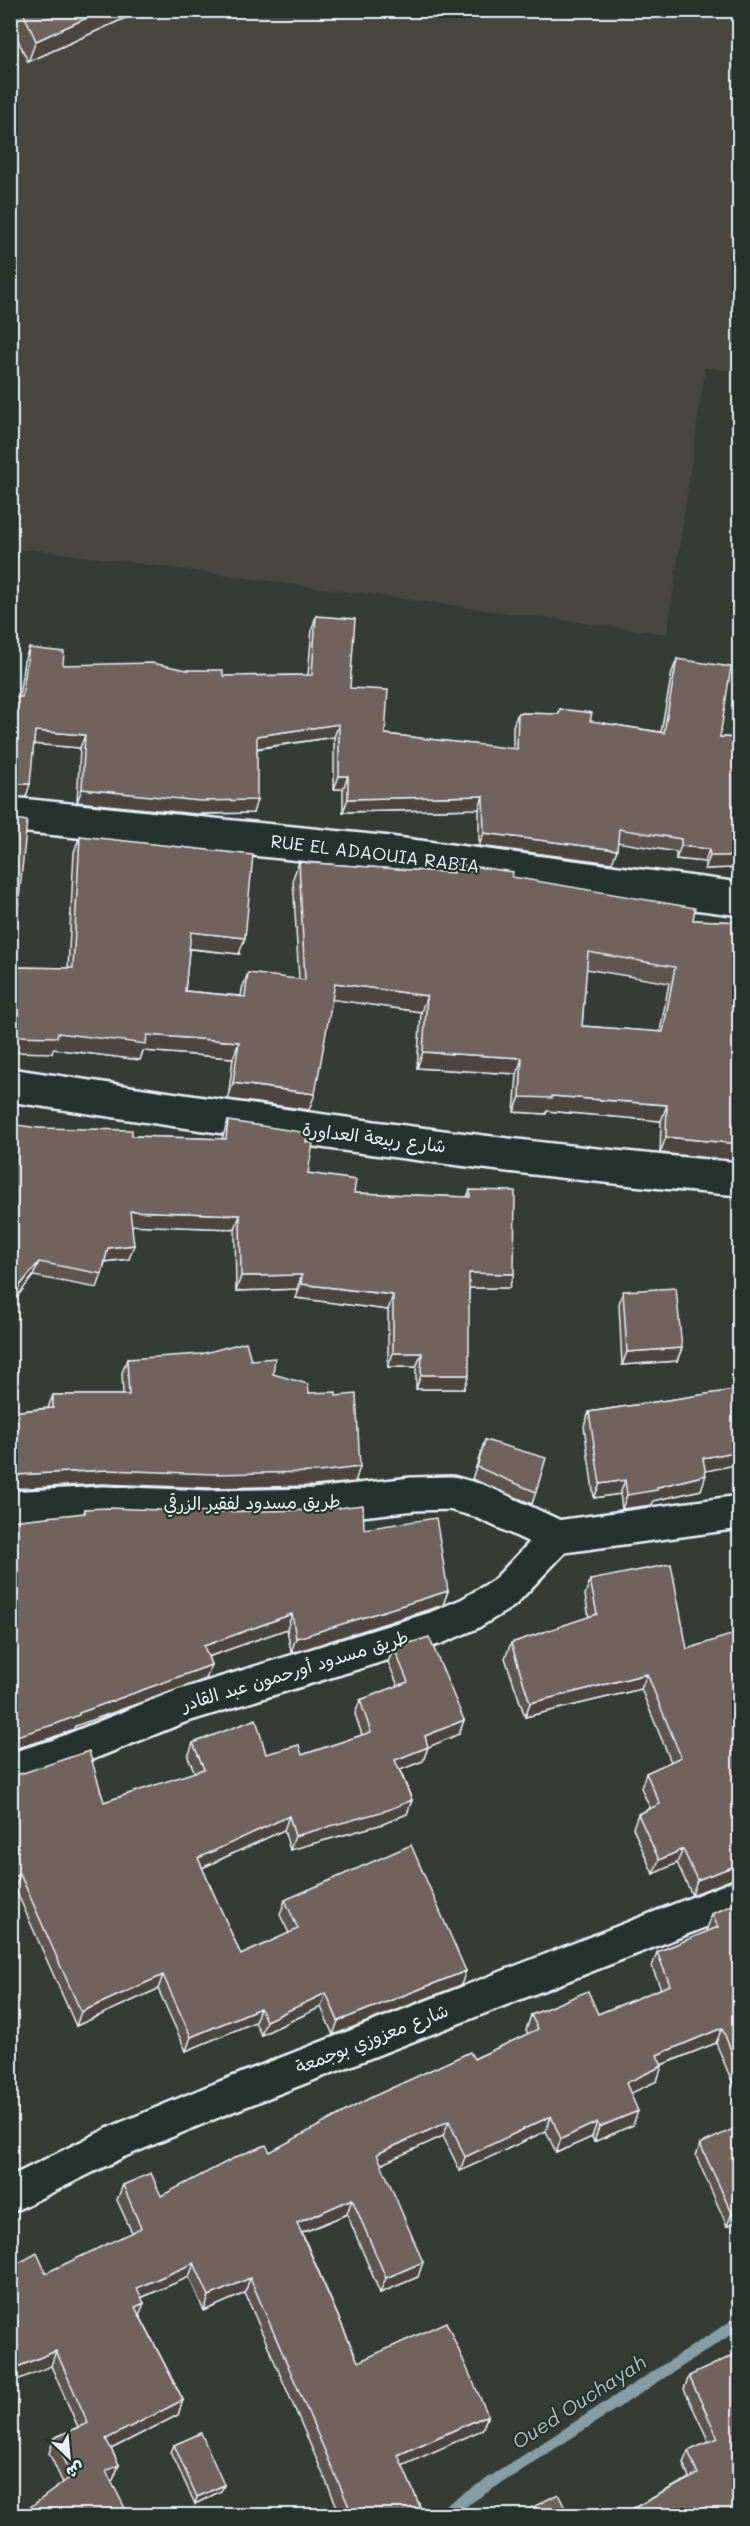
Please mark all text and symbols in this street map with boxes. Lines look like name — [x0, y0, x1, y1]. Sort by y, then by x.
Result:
street label: RUE EL ADAOUIA RABIA — [269, 828, 481, 878]
street label: شارع ربيعة العداورة — [301, 1116, 447, 1159]
street label: طريق مسدود لفقير الزرقي — [163, 1488, 341, 1518]
street label: طريق مسدود أورحمون عبد القادر — [176, 1624, 411, 1717]
street label: شارع معزوزي بوجمعة — [292, 1998, 452, 2080]
water label: Oued Ouchayah — [507, 2348, 650, 2454]
north arrow — [39, 2427, 99, 2487]
text: ش — [63, 2458, 88, 2484]

